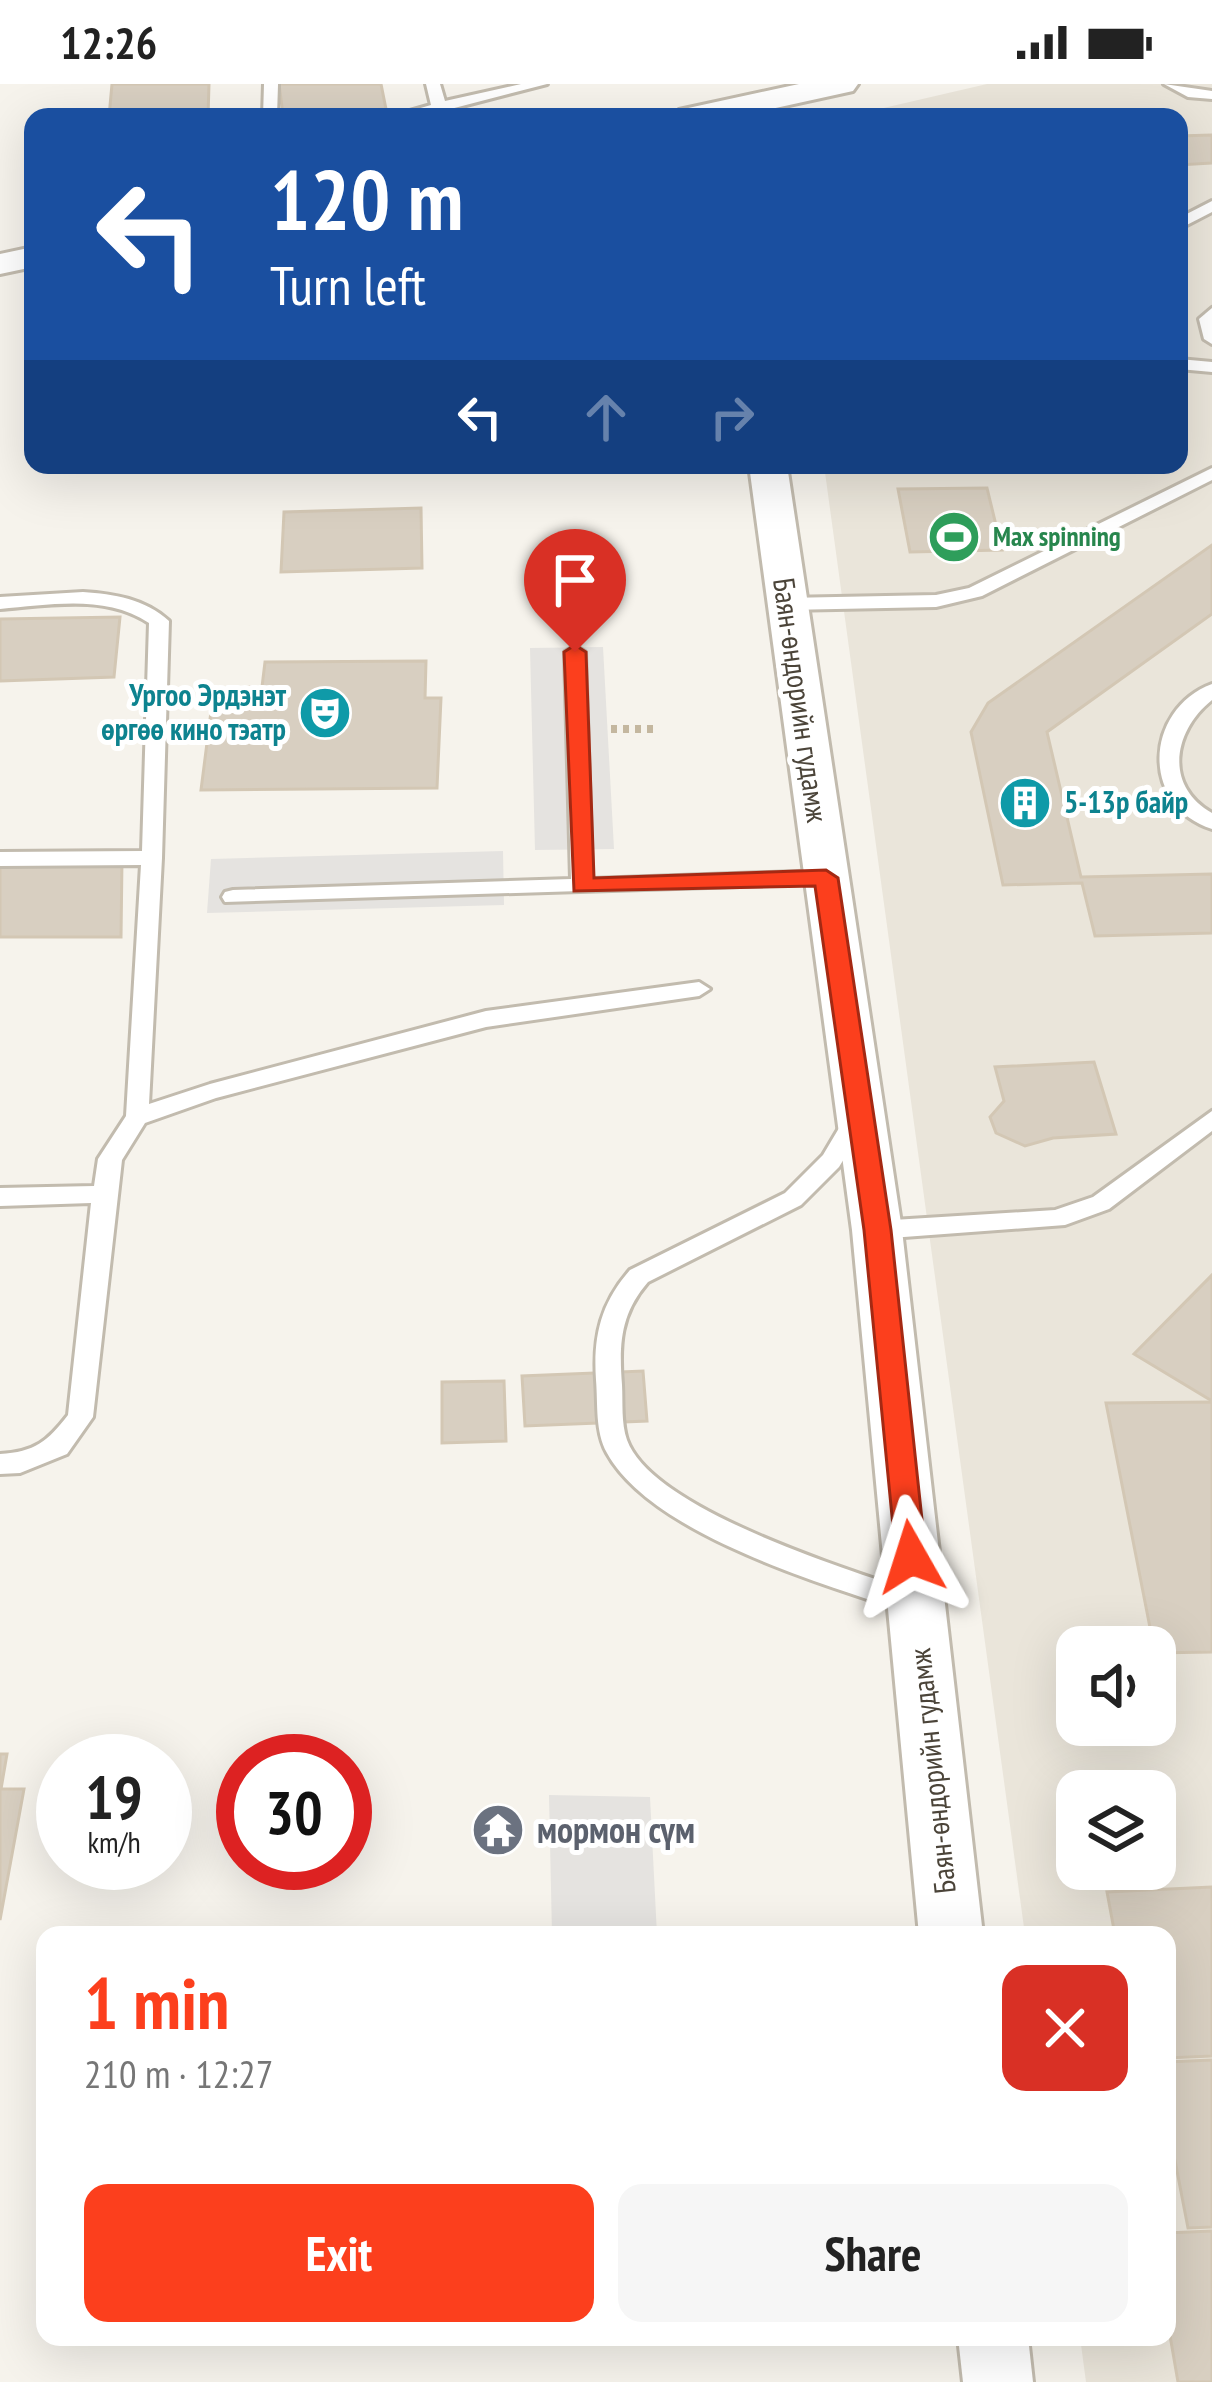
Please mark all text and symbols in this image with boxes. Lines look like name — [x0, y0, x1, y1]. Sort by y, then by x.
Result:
text: 12:26 — [60, 13, 157, 71]
text: 120 m — [270, 144, 463, 253]
icon: left — [72, 156, 228, 312]
text: Turn left — [270, 250, 426, 320]
icon: left — [447, 384, 513, 450]
icon: ahead — [573, 384, 639, 450]
icon: right — [699, 384, 765, 450]
sports icon: Max spinning — [926, 509, 982, 565]
place label: Max spinning — [993, 519, 1121, 553]
pin — [524, 529, 626, 652]
icon: arrive — [542, 547, 608, 613]
street label: Баян-өндорийн гудамж — [765, 575, 838, 825]
place label: Ургоо Эрдэнэт өргөө кино тэатр — [101, 675, 287, 748]
theatre icon: Ургоо Эрдэнэт өргөө кино тэатр — [297, 685, 353, 741]
building icon: 5-13р байр — [997, 775, 1053, 831]
place label: 5-13р байр — [1064, 782, 1188, 821]
position arrow — [848, 1494, 974, 1620]
map controls — [1056, 1626, 1176, 1890]
button: sound — [1056, 1626, 1176, 1746]
street label: Баян-өндорийн гудамж — [899, 1646, 964, 1896]
speed limit sign: 30 — [216, 1734, 372, 1890]
text: 19 — [85, 1758, 143, 1836]
button: layers — [1056, 1770, 1176, 1890]
temple icon: мормон сүм — [470, 1802, 526, 1858]
place label: мормон сүм — [537, 1806, 695, 1853]
text: km/h — [87, 1822, 141, 1861]
text: 1 min — [84, 1956, 229, 2049]
button: close — [1002, 1965, 1128, 2091]
text: 210 m · 12:27 — [84, 2048, 273, 2099]
button: Exit — [84, 2184, 594, 2322]
button: Share — [618, 2184, 1128, 2322]

